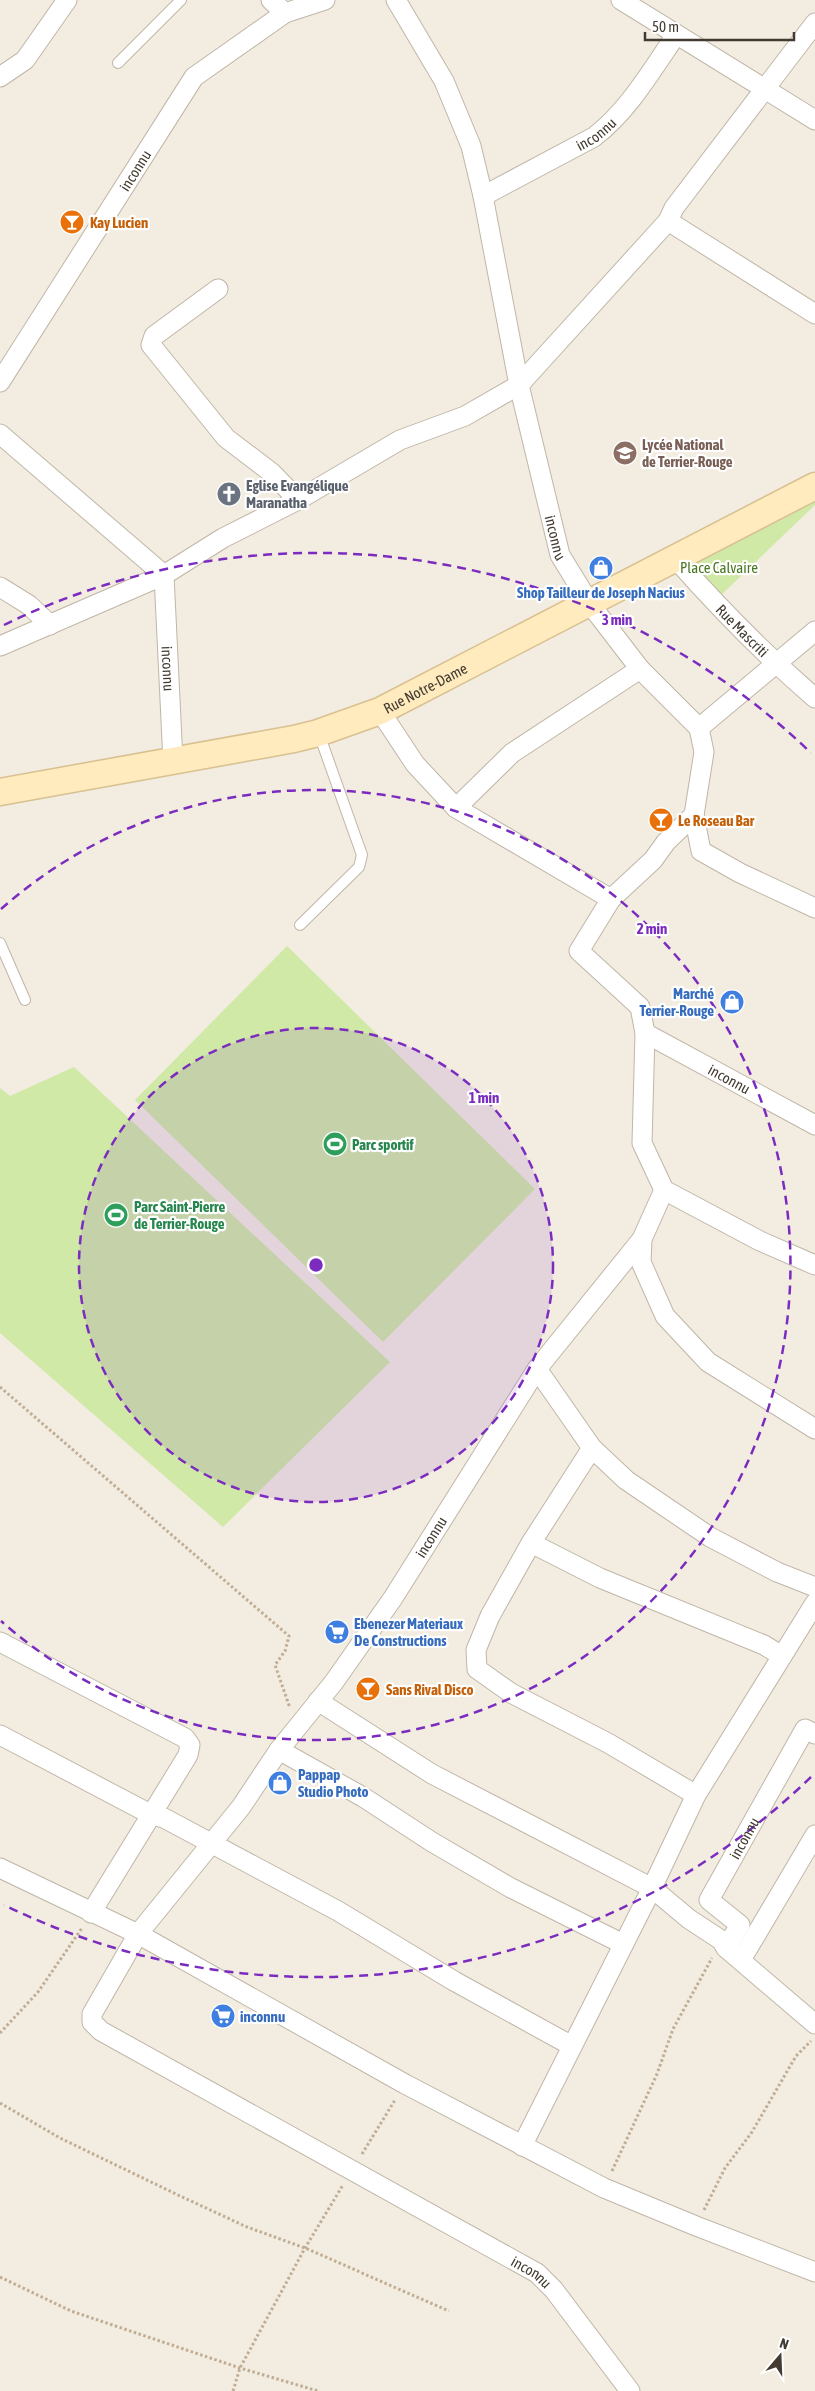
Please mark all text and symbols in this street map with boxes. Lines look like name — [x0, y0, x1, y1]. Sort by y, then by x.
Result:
scale bar — [645, 10, 794, 42]
text: 50 m — [652, 18, 679, 35]
street label: inconnu — [573, 114, 619, 154]
street label: inconnu — [115, 147, 154, 194]
bar icon: Kay Lucien — [59, 209, 85, 235]
place label: Kay Lucien — [90, 214, 148, 231]
place label: Lycée National de Terrier-Rouge — [642, 436, 733, 470]
school or university icon: Lycée National de Terrier-Rouge — [612, 440, 638, 466]
place label: Eglise Evangélique Maranatha — [246, 477, 349, 511]
church icon: Eglise Evangélique Maranatha — [216, 481, 242, 507]
street label: inconnu — [542, 513, 570, 563]
shop icon: Shop Tailleur de Joseph Nacius — [588, 555, 614, 581]
park label: Place Calvaire — [680, 559, 758, 576]
place label: Shop Tailleur de Joseph Nacius — [517, 584, 686, 601]
street label: Rue Mascriti — [713, 600, 772, 660]
text: 3 min — [602, 611, 632, 628]
street label: inconnu — [159, 646, 178, 692]
street label: Rue Notre-Dame — [380, 659, 470, 716]
bar icon: Le Roseau Bar — [648, 807, 674, 833]
place label: Le Roseau Bar — [678, 812, 755, 829]
text: 2 min — [637, 920, 667, 937]
place label: Marché Terrier-Rouge — [639, 985, 714, 1019]
shop icon: Marché Terrier-Rouge — [719, 989, 745, 1015]
street label: inconnu — [706, 1060, 753, 1097]
text: 1 min — [469, 1089, 499, 1106]
sports icon: Parc sportif — [322, 1131, 348, 1157]
place label: Parc sportif — [352, 1136, 415, 1153]
place label: Parc Saint-Pierre de Terrier-Rouge — [134, 1198, 225, 1232]
sports icon: Parc Saint-Pierre de Terrier-Rouge — [103, 1202, 129, 1228]
centre of rings — [307, 1256, 325, 1274]
street label: inconnu — [412, 1513, 450, 1561]
place label: Ebenezer Materiaux De Constructions — [354, 1615, 463, 1649]
supermarket icon: Ebenezer Materiaux De Constructions — [324, 1619, 350, 1645]
bar icon: Sans Rival Disco — [355, 1676, 381, 1702]
place label: Sans Rival Disco — [386, 1681, 474, 1698]
place label: Pappap Studio Photo — [298, 1766, 368, 1800]
shop icon: Pappap Studio Photo — [267, 1770, 293, 1796]
street label: inconnu — [725, 1814, 762, 1862]
supermarket icon: inconnu — [210, 2003, 236, 2029]
place label: inconnu — [240, 2008, 285, 2025]
street label: inconnu — [509, 2252, 555, 2291]
north arrow — [755, 2331, 805, 2381]
text: N — [778, 2335, 791, 2353]

